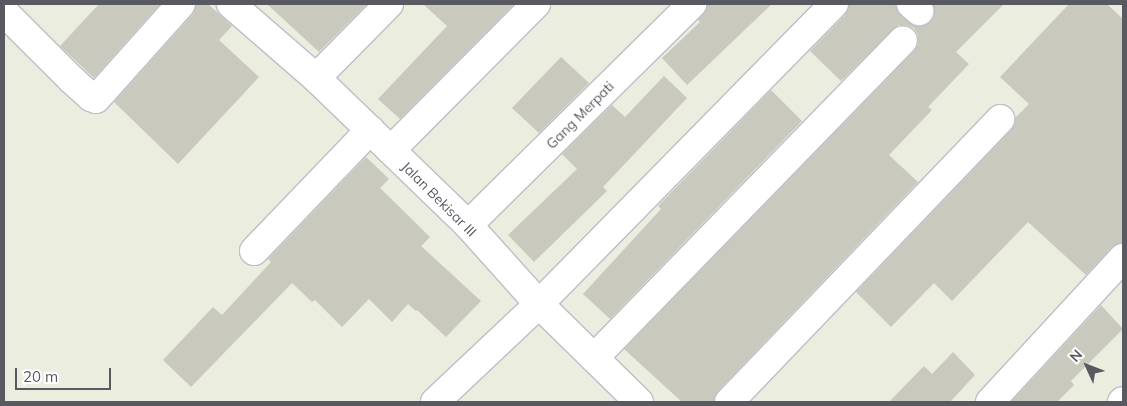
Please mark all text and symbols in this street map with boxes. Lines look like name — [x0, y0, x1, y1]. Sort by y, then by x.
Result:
street label: Gang Merpati — [543, 78, 617, 152]
street label: Jalan Bekisar III — [398, 158, 480, 240]
north arrow — [1062, 341, 1112, 391]
text: N — [1066, 346, 1086, 366]
scale bar — [18, 358, 114, 390]
text: 20 m — [23, 367, 58, 386]

